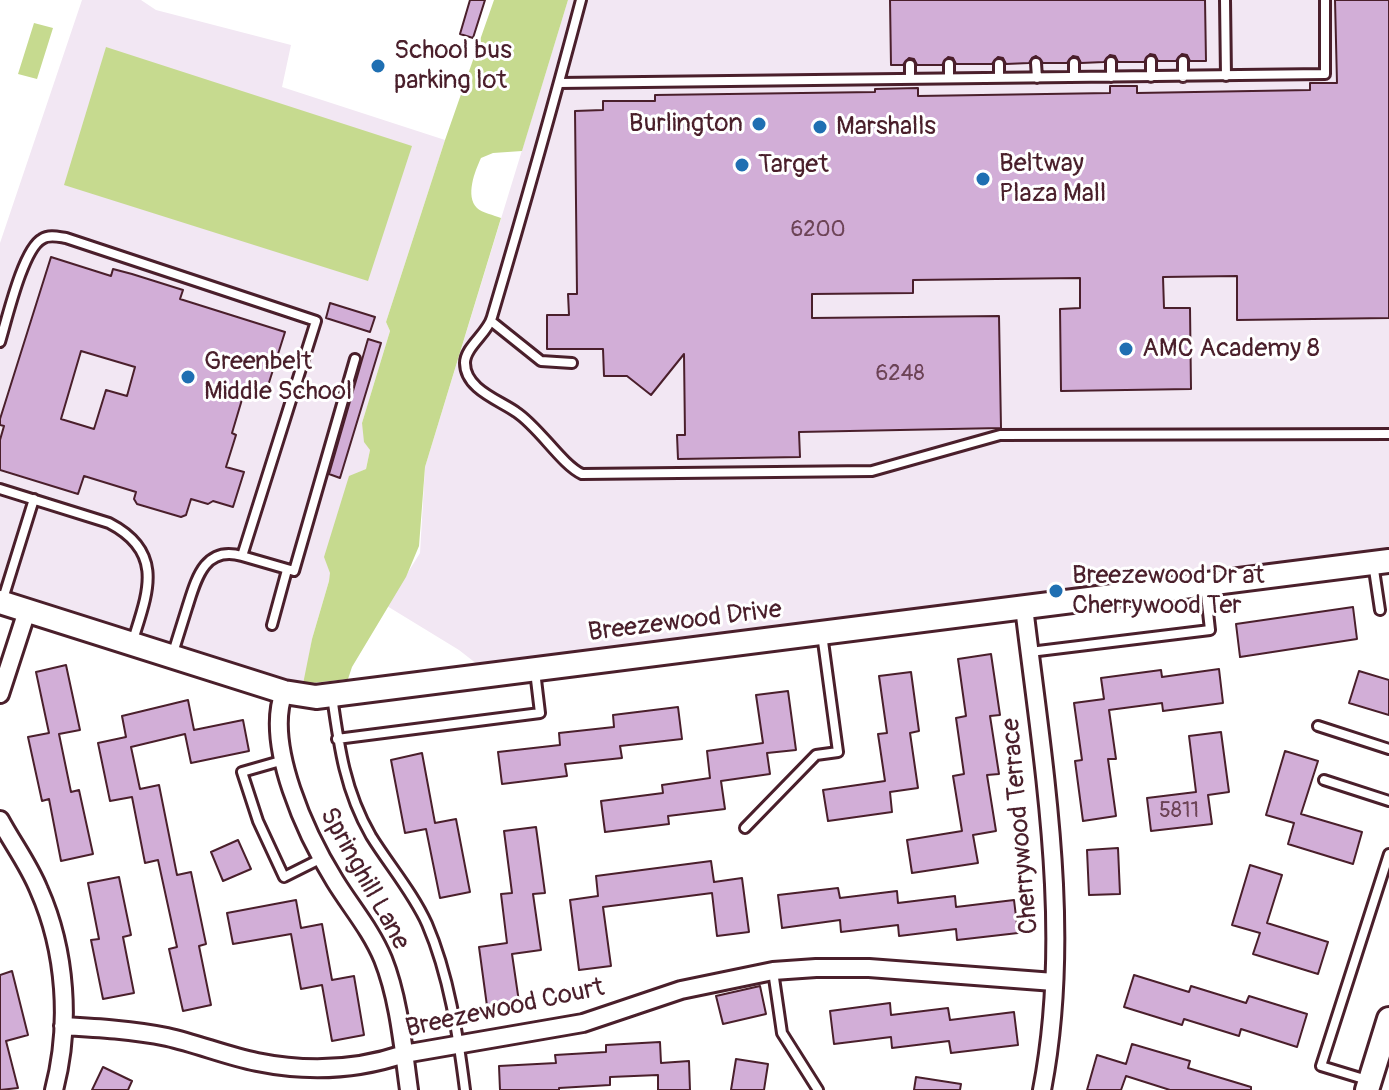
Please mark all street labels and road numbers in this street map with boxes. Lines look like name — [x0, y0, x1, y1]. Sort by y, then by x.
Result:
street label: Breezewood Drive — [586, 595, 784, 649]
street label: Cherrywood Terrace — [996, 717, 1046, 935]
street label: Springhill Lane — [312, 802, 416, 956]
street label: Breezewood Court — [403, 973, 607, 1045]

